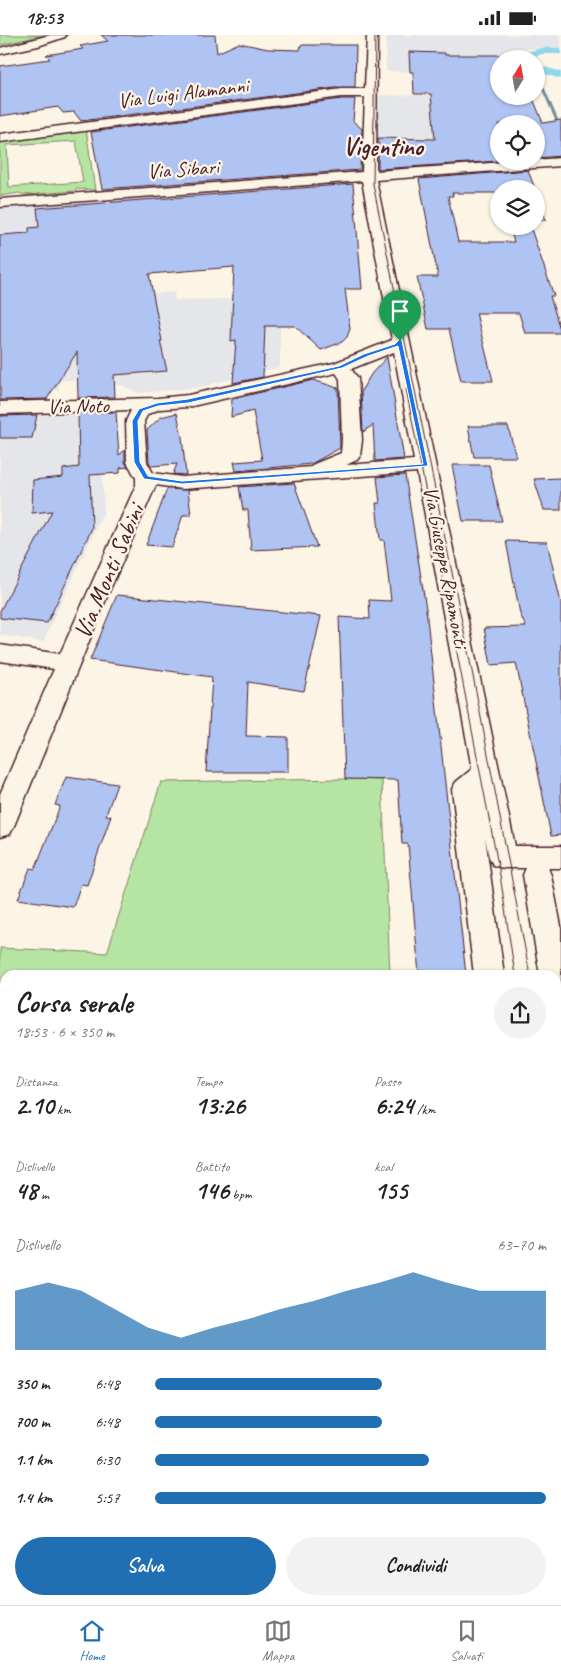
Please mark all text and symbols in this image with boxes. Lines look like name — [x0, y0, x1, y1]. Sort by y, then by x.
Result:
text: 18:53 — [25, 6, 63, 30]
north arrow — [490, 50, 545, 105]
map controls — [490, 50, 545, 235]
street label: Via Luigi Alamanni — [116, 72, 253, 114]
button: locate — [490, 115, 545, 170]
district label: Vigentino — [343, 131, 425, 163]
street label: Via Sibari — [146, 153, 223, 184]
button: layers — [490, 180, 545, 235]
pin — [379, 290, 421, 341]
icon: arrive — [386, 297, 414, 325]
street label: Via Noto — [47, 392, 110, 420]
street label: Via Giuseppe Ripamonti — [418, 484, 475, 653]
street label: Via Monti Sabini — [66, 496, 153, 644]
text: Corsa serale — [15, 985, 133, 1020]
button: share — [494, 987, 546, 1039]
text: 18:53 · 6 × 350 m — [15, 1022, 114, 1042]
text: Distanza — [15, 1073, 57, 1090]
text: Tempo — [195, 1073, 222, 1090]
text: Passo — [374, 1073, 401, 1090]
text: 2.10 — [15, 1090, 54, 1122]
text: 13:26 — [195, 1090, 245, 1122]
text: 6:24 — [374, 1090, 414, 1122]
text: km — [54, 1101, 71, 1118]
text: /km — [414, 1101, 435, 1118]
text: Dislivello — [15, 1158, 55, 1175]
text: Battito — [195, 1158, 230, 1175]
text: kcal — [374, 1158, 393, 1175]
text: 48 — [15, 1175, 38, 1207]
text: 146 — [195, 1175, 229, 1207]
text: 155 — [374, 1175, 407, 1207]
text: m — [38, 1186, 49, 1203]
text: bpm — [229, 1186, 252, 1203]
text: Dislivello — [15, 1235, 60, 1255]
text: 63–70 m — [497, 1235, 546, 1255]
text: 350 m — [15, 1374, 49, 1394]
text: 6:48 — [95, 1374, 120, 1394]
text: 700 m — [15, 1412, 50, 1432]
text: 6:48 — [95, 1412, 120, 1432]
text: 1.1 km — [15, 1450, 52, 1470]
text: 6:30 — [95, 1450, 120, 1470]
text: 1.4 km — [15, 1488, 52, 1508]
text: 5:57 — [95, 1488, 120, 1508]
button: Salva — [15, 1537, 276, 1595]
button: Condividi — [286, 1537, 546, 1595]
tab: Home — [78, 1617, 106, 1664]
tab: Mappa — [262, 1617, 294, 1664]
tab: Salvati — [450, 1617, 483, 1664]

